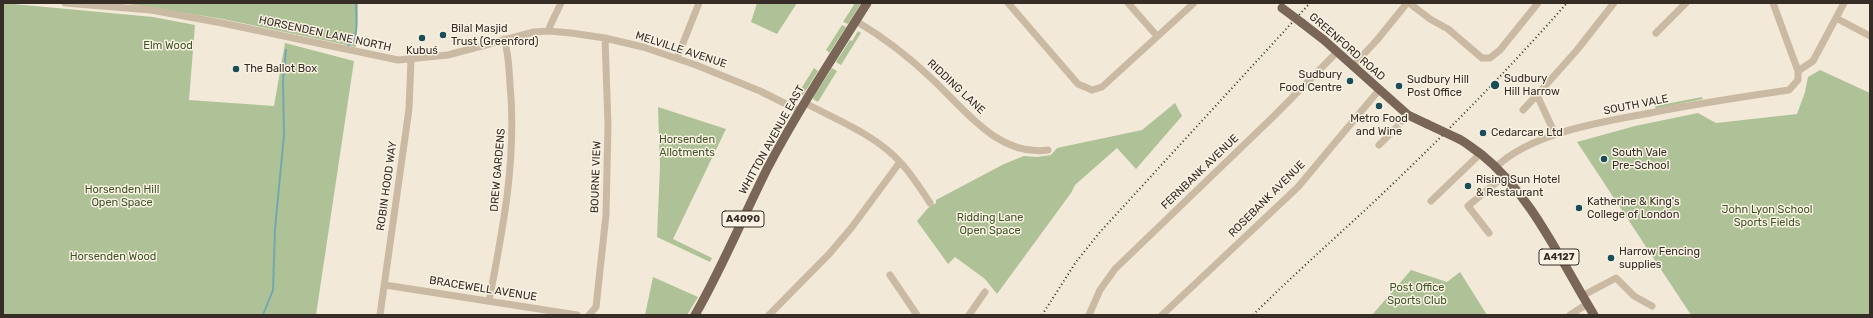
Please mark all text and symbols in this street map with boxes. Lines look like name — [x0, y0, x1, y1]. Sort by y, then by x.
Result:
street label: GREENFORD ROAD — [1306, 10, 1388, 84]
street label: HORSENDEN LANE NORTH — [257, 13, 393, 55]
place label: Bilal Masjid Trust (Greenford) — [451, 22, 539, 48]
street label: MELVILLE AVENUE — [634, 29, 728, 71]
marker: Bilal Masjid Trust (Greenford) — [438, 30, 448, 40]
marker: Kubuś — [417, 33, 427, 43]
park label: Elm Wood — [143, 39, 193, 53]
place label: Kubuś — [406, 44, 438, 58]
street label: RIDDING LANE — [924, 57, 988, 117]
place label: The Ballot Box — [244, 62, 317, 76]
marker: The Ballot Box — [231, 64, 241, 74]
place label: Sudbury Food Centre — [1279, 68, 1342, 94]
place label: Sudbury Hill Harrow — [1504, 72, 1560, 98]
place label: Sudbury Hill Post Office — [1407, 73, 1469, 99]
marker: Sudbury Food Centre — [1345, 76, 1355, 86]
marker: Sudbury Hill Harrow — [1489, 79, 1501, 91]
marker: Sudbury Hill Post Office — [1394, 81, 1404, 91]
street label: WHITTON AVENUE EAST — [737, 83, 807, 197]
street label: SOUTH VALE — [1602, 92, 1670, 118]
marker: Metro Food and Wine — [1374, 101, 1384, 111]
place label: Metro Food and Wine — [1350, 112, 1408, 138]
place label: Cedarcare Ltd — [1491, 126, 1563, 140]
street label: DREW GARDENS — [488, 128, 508, 212]
marker: Cedarcare Ltd — [1478, 128, 1488, 138]
street label: FERNBANK AVENUE — [1159, 132, 1241, 212]
park label: Horsenden Allotments — [659, 133, 715, 159]
street label: ROBIN HOOD WAY — [374, 140, 400, 232]
street label: BOURNE VIEW — [588, 141, 604, 213]
place label: South Vale Pre-School — [1612, 146, 1669, 172]
marker: South Vale Pre-School — [1599, 154, 1609, 164]
street label: ROSEBANK AVENUE — [1226, 158, 1308, 240]
place label: Rising Sun Hotel & Restaurant — [1476, 173, 1560, 199]
marker: Rising Sun Hotel & Restaurant — [1463, 181, 1473, 191]
park label: Horsenden Hill Open Space — [85, 183, 159, 209]
place label: Katherine & King's College of London — [1587, 195, 1680, 221]
marker: Katherine & King's College of London — [1574, 203, 1584, 213]
park label: John Lyon School Sports Fields — [1722, 203, 1812, 229]
road number: A4090 — [722, 211, 764, 227]
park label: Ridding Lane Open Space — [957, 211, 1023, 237]
place label: Harrow Fencing supplies — [1619, 245, 1700, 271]
road number: A4127 — [1539, 249, 1579, 265]
park label: Horsenden Wood — [70, 250, 156, 264]
marker: Harrow Fencing supplies — [1606, 253, 1616, 263]
street label: BRACEWELL AVENUE — [428, 274, 538, 304]
park label: Post Office Sports Club — [1387, 281, 1447, 307]

